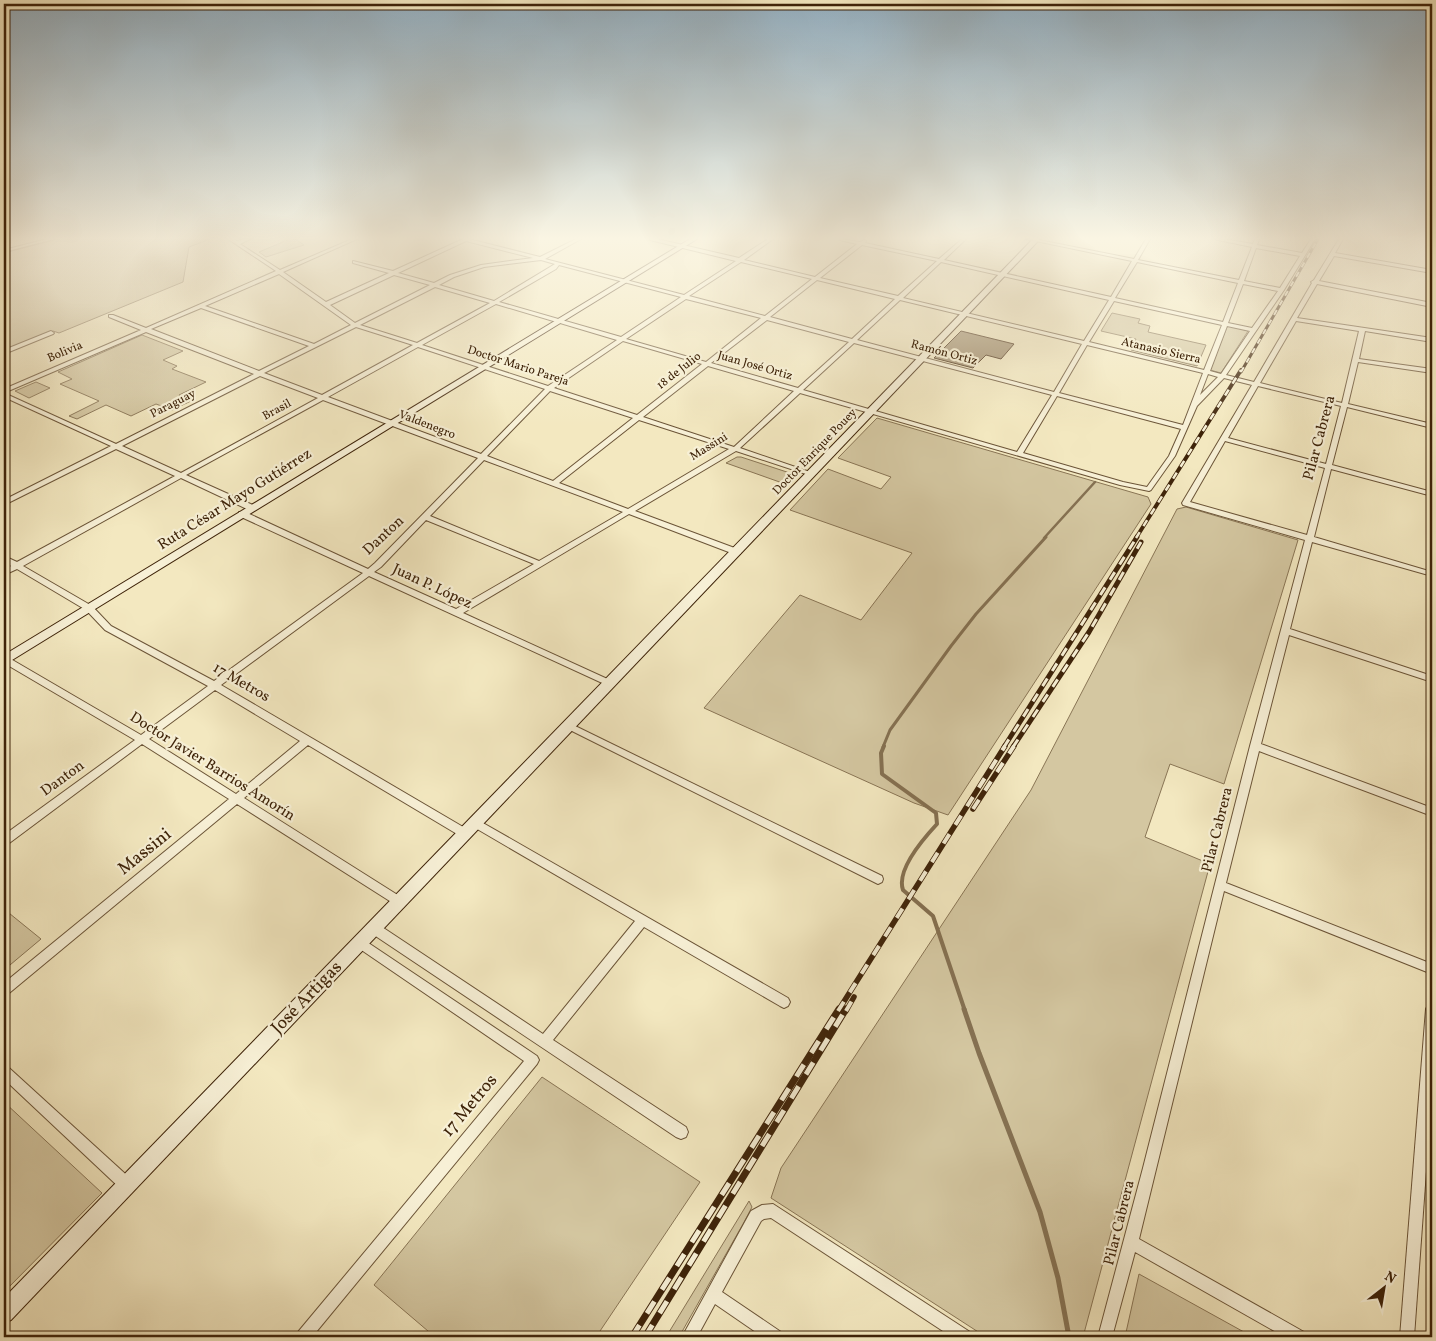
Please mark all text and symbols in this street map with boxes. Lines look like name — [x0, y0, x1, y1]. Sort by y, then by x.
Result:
street label: Atanasio Sierra — [1120, 334, 1202, 368]
street label: Ramón Ortiz — [909, 336, 979, 370]
street label: Bolivia — [45, 337, 85, 367]
street label: Doctor Mario Pareja — [465, 342, 571, 390]
street label: Juan José Ortiz — [716, 348, 794, 384]
street label: 18 de Julio — [653, 349, 705, 393]
street label: Paraguay — [148, 386, 199, 422]
street label: Pilar Cabrera — [1299, 393, 1341, 483]
street label: Brasil — [260, 395, 295, 424]
street label: Doctor Enrique Pouey — [769, 405, 861, 499]
street label: Valdenegro — [396, 407, 458, 443]
street label: Massini — [687, 429, 731, 465]
street label: Ruta César Mayo Gutiérrez — [154, 444, 316, 556]
street label: Danton — [359, 511, 409, 561]
street label: Juan P. López — [389, 559, 475, 615]
street label: 17 Metros — [209, 658, 273, 708]
street label: Doctor Javier Barrios Amorín — [125, 707, 299, 827]
street label: Danton — [37, 756, 89, 802]
street label: Pilar Cabrera — [1197, 785, 1239, 875]
street label: Massini — [113, 823, 177, 881]
street label: José Artigas — [266, 956, 348, 1040]
street label: 17 Metros — [436, 1069, 504, 1143]
street label: Pilar Cabrera — [1099, 1178, 1141, 1268]
north arrow — [1358, 1264, 1408, 1314]
text: N — [1381, 1267, 1399, 1289]

